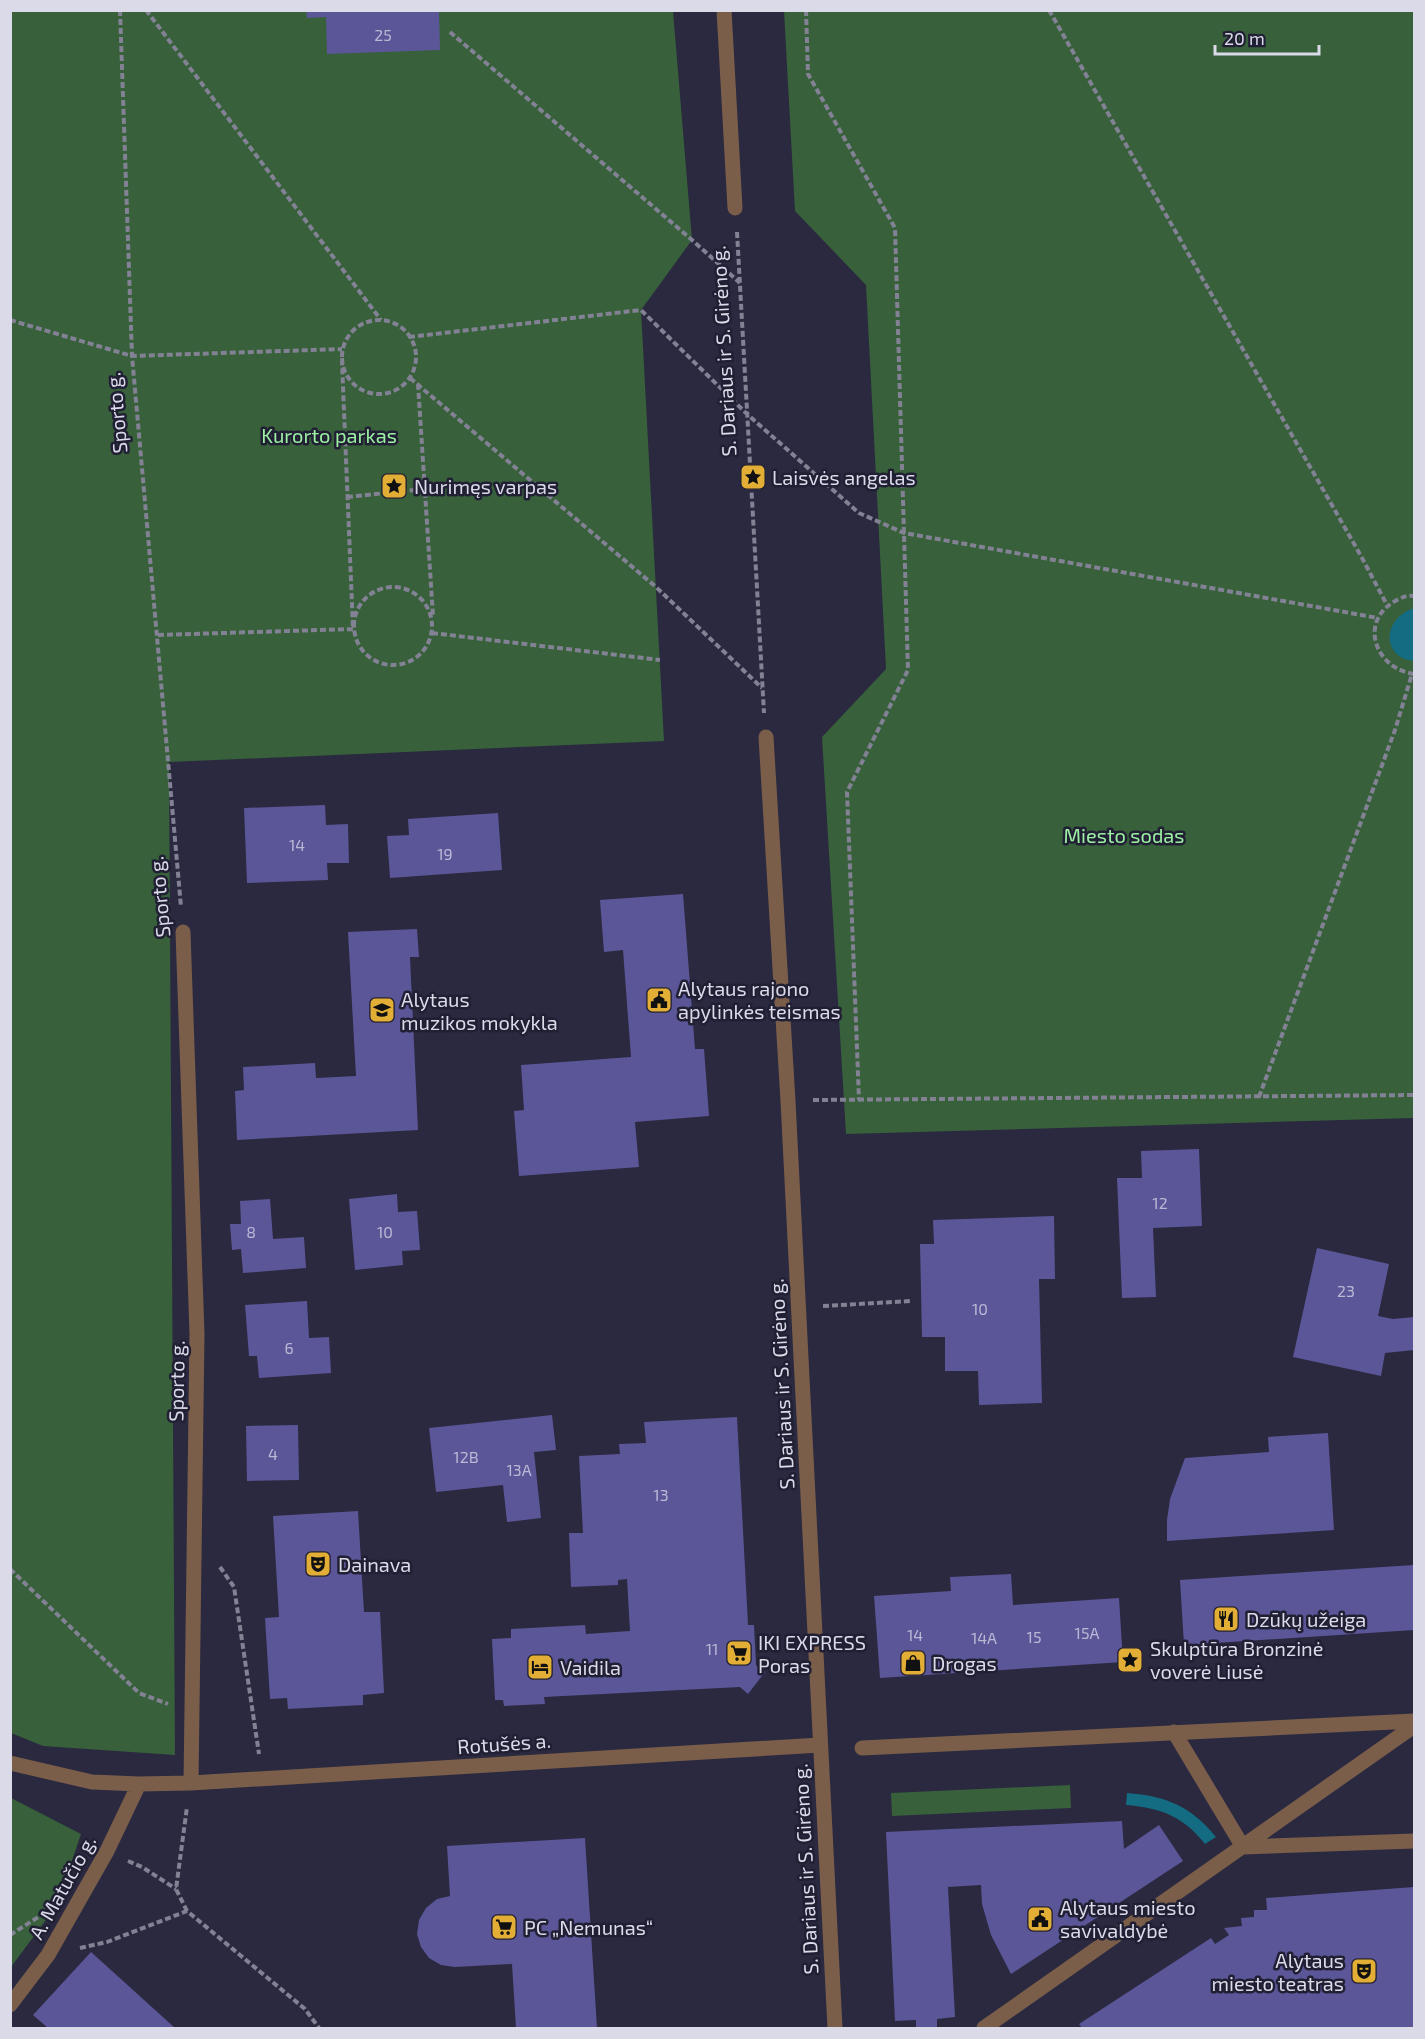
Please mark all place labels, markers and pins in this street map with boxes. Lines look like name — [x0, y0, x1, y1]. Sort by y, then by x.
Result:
place icon: Laisvės angelas — [738, 462, 768, 492]
place label: Laisvės angelas — [772, 465, 916, 489]
place icon: Nurimęs varpas — [379, 471, 409, 501]
place label: Nurimęs varpas — [414, 474, 557, 498]
place label: Alytaus rajono apylinkės teismas — [678, 976, 841, 1023]
public building icon: Alytaus rajono apylinkės teismas — [644, 985, 674, 1015]
place label: Alytaus muzikos mokykla — [401, 987, 558, 1034]
school or university icon: Alytaus muzikos mokykla — [367, 995, 397, 1025]
theatre icon: Dainava — [303, 1549, 333, 1579]
place label: Dainava — [338, 1552, 411, 1576]
restaurant icon: Dzūkų užeiga — [1211, 1604, 1241, 1634]
place label: Dzūkų užeiga — [1246, 1607, 1366, 1631]
place label: IKI EXPRESS Poras — [758, 1630, 866, 1677]
place label: Skulptūra Bronzinė voverė Liusė — [1150, 1636, 1323, 1683]
supermarket icon: IKI EXPRESS Poras — [724, 1638, 754, 1668]
place icon: Skulptūra Bronzinė voverė Liusė — [1115, 1645, 1145, 1675]
shop icon: Drogas — [898, 1648, 928, 1678]
place label: Drogas — [932, 1651, 997, 1675]
hotel icon: Vaidila — [525, 1652, 555, 1682]
place label: Vaidila — [560, 1655, 621, 1679]
place label: Alytaus miesto savivaldybė — [1060, 1895, 1196, 1942]
public building icon: Alytaus miesto savivaldybė — [1025, 1904, 1055, 1934]
supermarket icon: PC „Nemunas“ — [489, 1912, 519, 1942]
place label: PC „Nemunas“ — [524, 1915, 653, 1939]
place label: Alytaus miesto teatras — [1211, 1948, 1344, 1995]
theatre icon: Alytaus miesto teatras — [1349, 1956, 1379, 1986]

